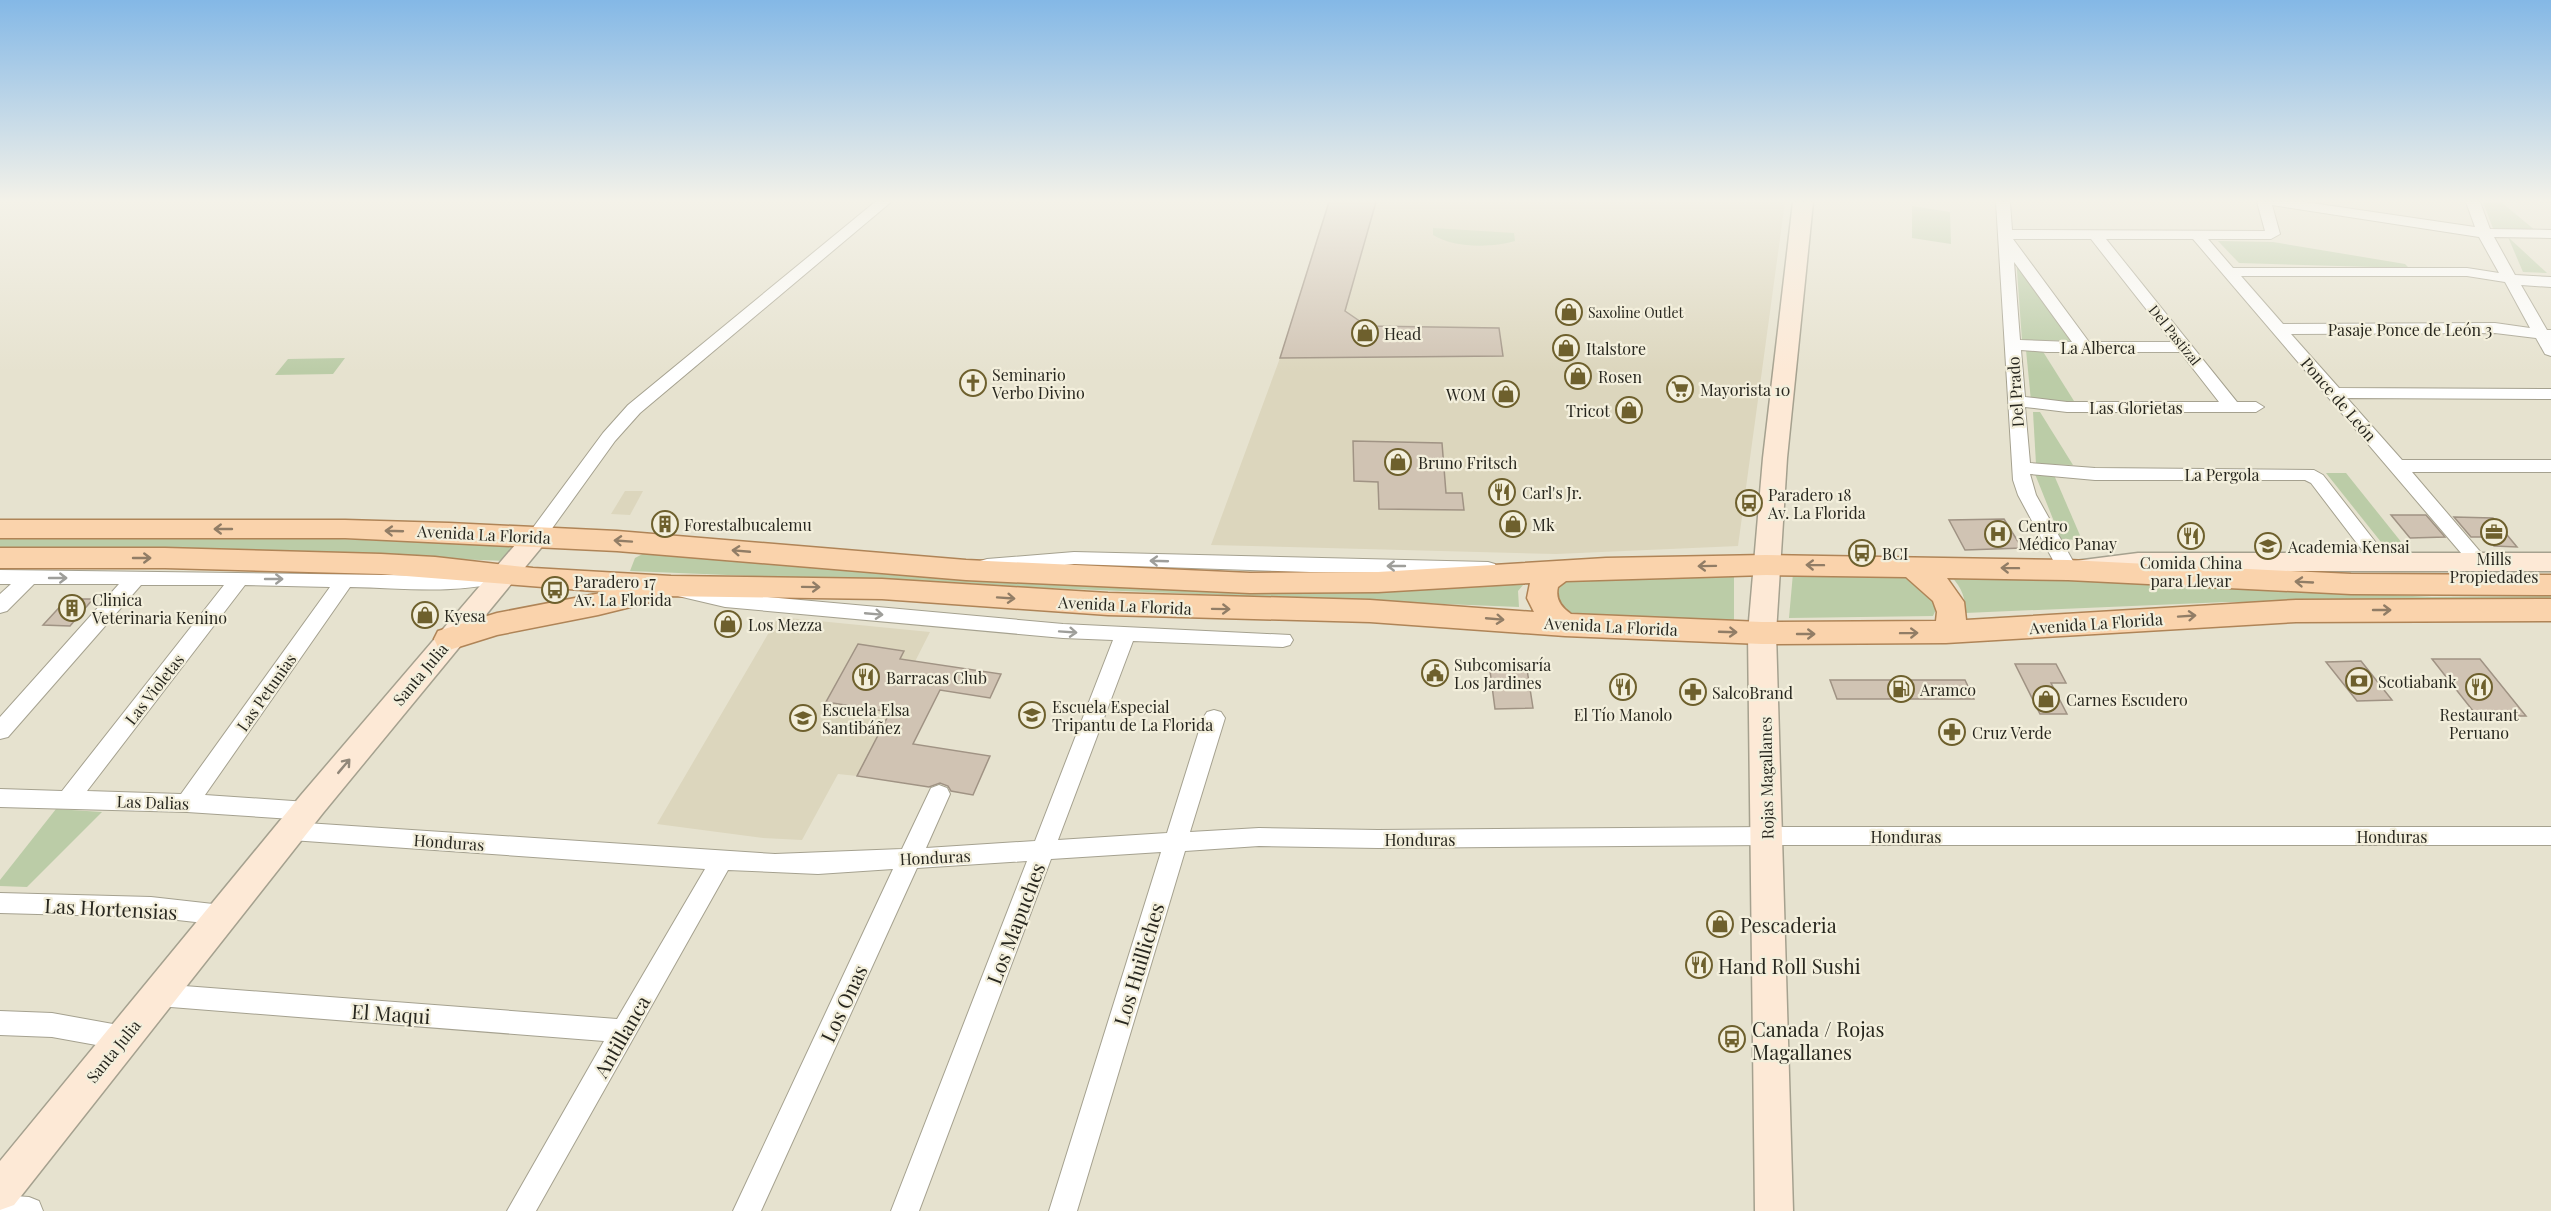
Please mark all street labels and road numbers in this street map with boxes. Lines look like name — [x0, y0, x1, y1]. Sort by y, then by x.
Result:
street label: Del Pastizal — [2145, 301, 2205, 369]
street label: Pasaje Ponce de León 3 — [2328, 319, 2492, 340]
street label: La Alberca — [2061, 337, 2135, 358]
street label: Ponce de León — [2297, 353, 2382, 446]
street label: Del Prado — [2002, 356, 2028, 428]
street label: Las Glorietas — [2089, 397, 2183, 418]
street label: La Pergola — [2184, 464, 2260, 485]
street label: Avenida La Florida — [416, 520, 551, 548]
street label: Avenida La Florida — [1057, 591, 1192, 619]
street label: Avenida La Florida — [2028, 608, 2163, 638]
street label: Avenida La Florida — [1543, 612, 1678, 640]
street label: Santa Julia — [388, 638, 452, 710]
street label: Las Violetas — [120, 649, 188, 729]
street label: Las Petunias — [232, 649, 300, 735]
street label: Rojas Magallanes — [1754, 717, 1778, 839]
street label: Las Dalias — [116, 790, 190, 814]
street label: Honduras — [1871, 826, 1941, 847]
street label: Honduras — [2357, 826, 2427, 847]
street label: Honduras — [413, 829, 485, 855]
street label: Honduras — [1385, 829, 1455, 850]
street label: Honduras — [899, 845, 971, 869]
street label: Los Mapuches — [980, 859, 1050, 987]
street label: Las Hortensias — [44, 891, 178, 925]
street label: Los Huilliches — [1107, 899, 1169, 1029]
street label: Los Onas — [813, 960, 873, 1046]
street label: Antillanca — [586, 990, 655, 1083]
street label: El Maqui — [351, 997, 431, 1029]
street label: Santa Julia — [81, 1015, 145, 1087]

